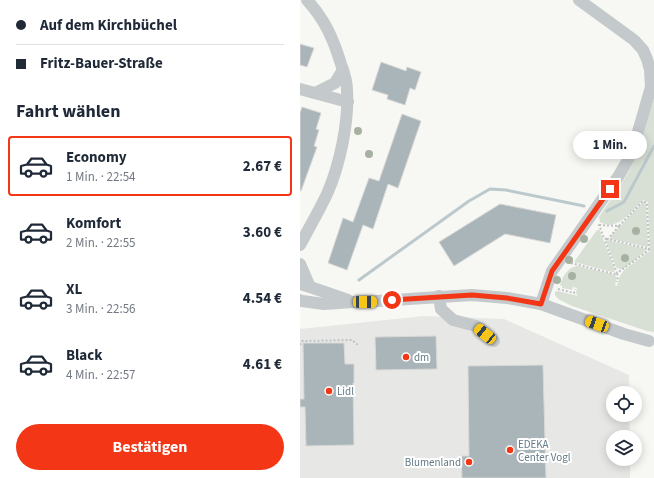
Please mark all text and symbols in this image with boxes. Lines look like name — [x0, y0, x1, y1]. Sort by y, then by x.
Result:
text: Auf dem Kirchbüchel — [40, 15, 177, 36]
text: Fritz-Bauer-Straße — [40, 53, 163, 74]
text: Fahrt wählen — [16, 99, 121, 124]
callout: 1 Min. — [573, 131, 647, 159]
text: 1 Min. — [593, 136, 627, 154]
text: Economy — [66, 147, 127, 168]
icon: car — [18, 148, 54, 184]
text: 2.67 € — [243, 156, 282, 177]
text: 1 Min. · 22:54 — [66, 168, 136, 186]
route end — [601, 180, 619, 198]
text: Komfort — [66, 213, 121, 234]
icon: car — [18, 214, 54, 250]
text: 3.60 € — [243, 222, 282, 243]
text: 2 Min. · 22:55 — [66, 234, 136, 252]
text: XL — [66, 279, 82, 300]
icon: car — [18, 280, 54, 316]
text: 4.54 € — [243, 288, 282, 309]
route start — [383, 291, 401, 309]
car — [353, 296, 377, 308]
text: 3 Min. · 22:56 — [66, 300, 136, 318]
car — [584, 314, 610, 334]
car — [472, 322, 498, 346]
text: Black — [66, 345, 103, 366]
icon: car — [18, 346, 54, 382]
place label: dm — [414, 350, 429, 365]
marker: dm — [401, 352, 411, 362]
text: 4.61 € — [243, 354, 282, 375]
text: 4 Min. · 22:57 — [66, 366, 136, 384]
place label: Lidl — [337, 384, 354, 399]
marker: Lidl — [324, 386, 334, 396]
map controls — [606, 386, 642, 466]
button: locate — [606, 386, 642, 422]
button: Bestätigen — [16, 424, 284, 470]
button: layers — [606, 430, 642, 466]
place label: EDEKA Center Vogl — [518, 437, 571, 465]
marker: EDEKA Center Vogl — [505, 445, 515, 455]
place label: Blumenland — [405, 455, 461, 470]
marker: Blumenland — [464, 457, 474, 467]

